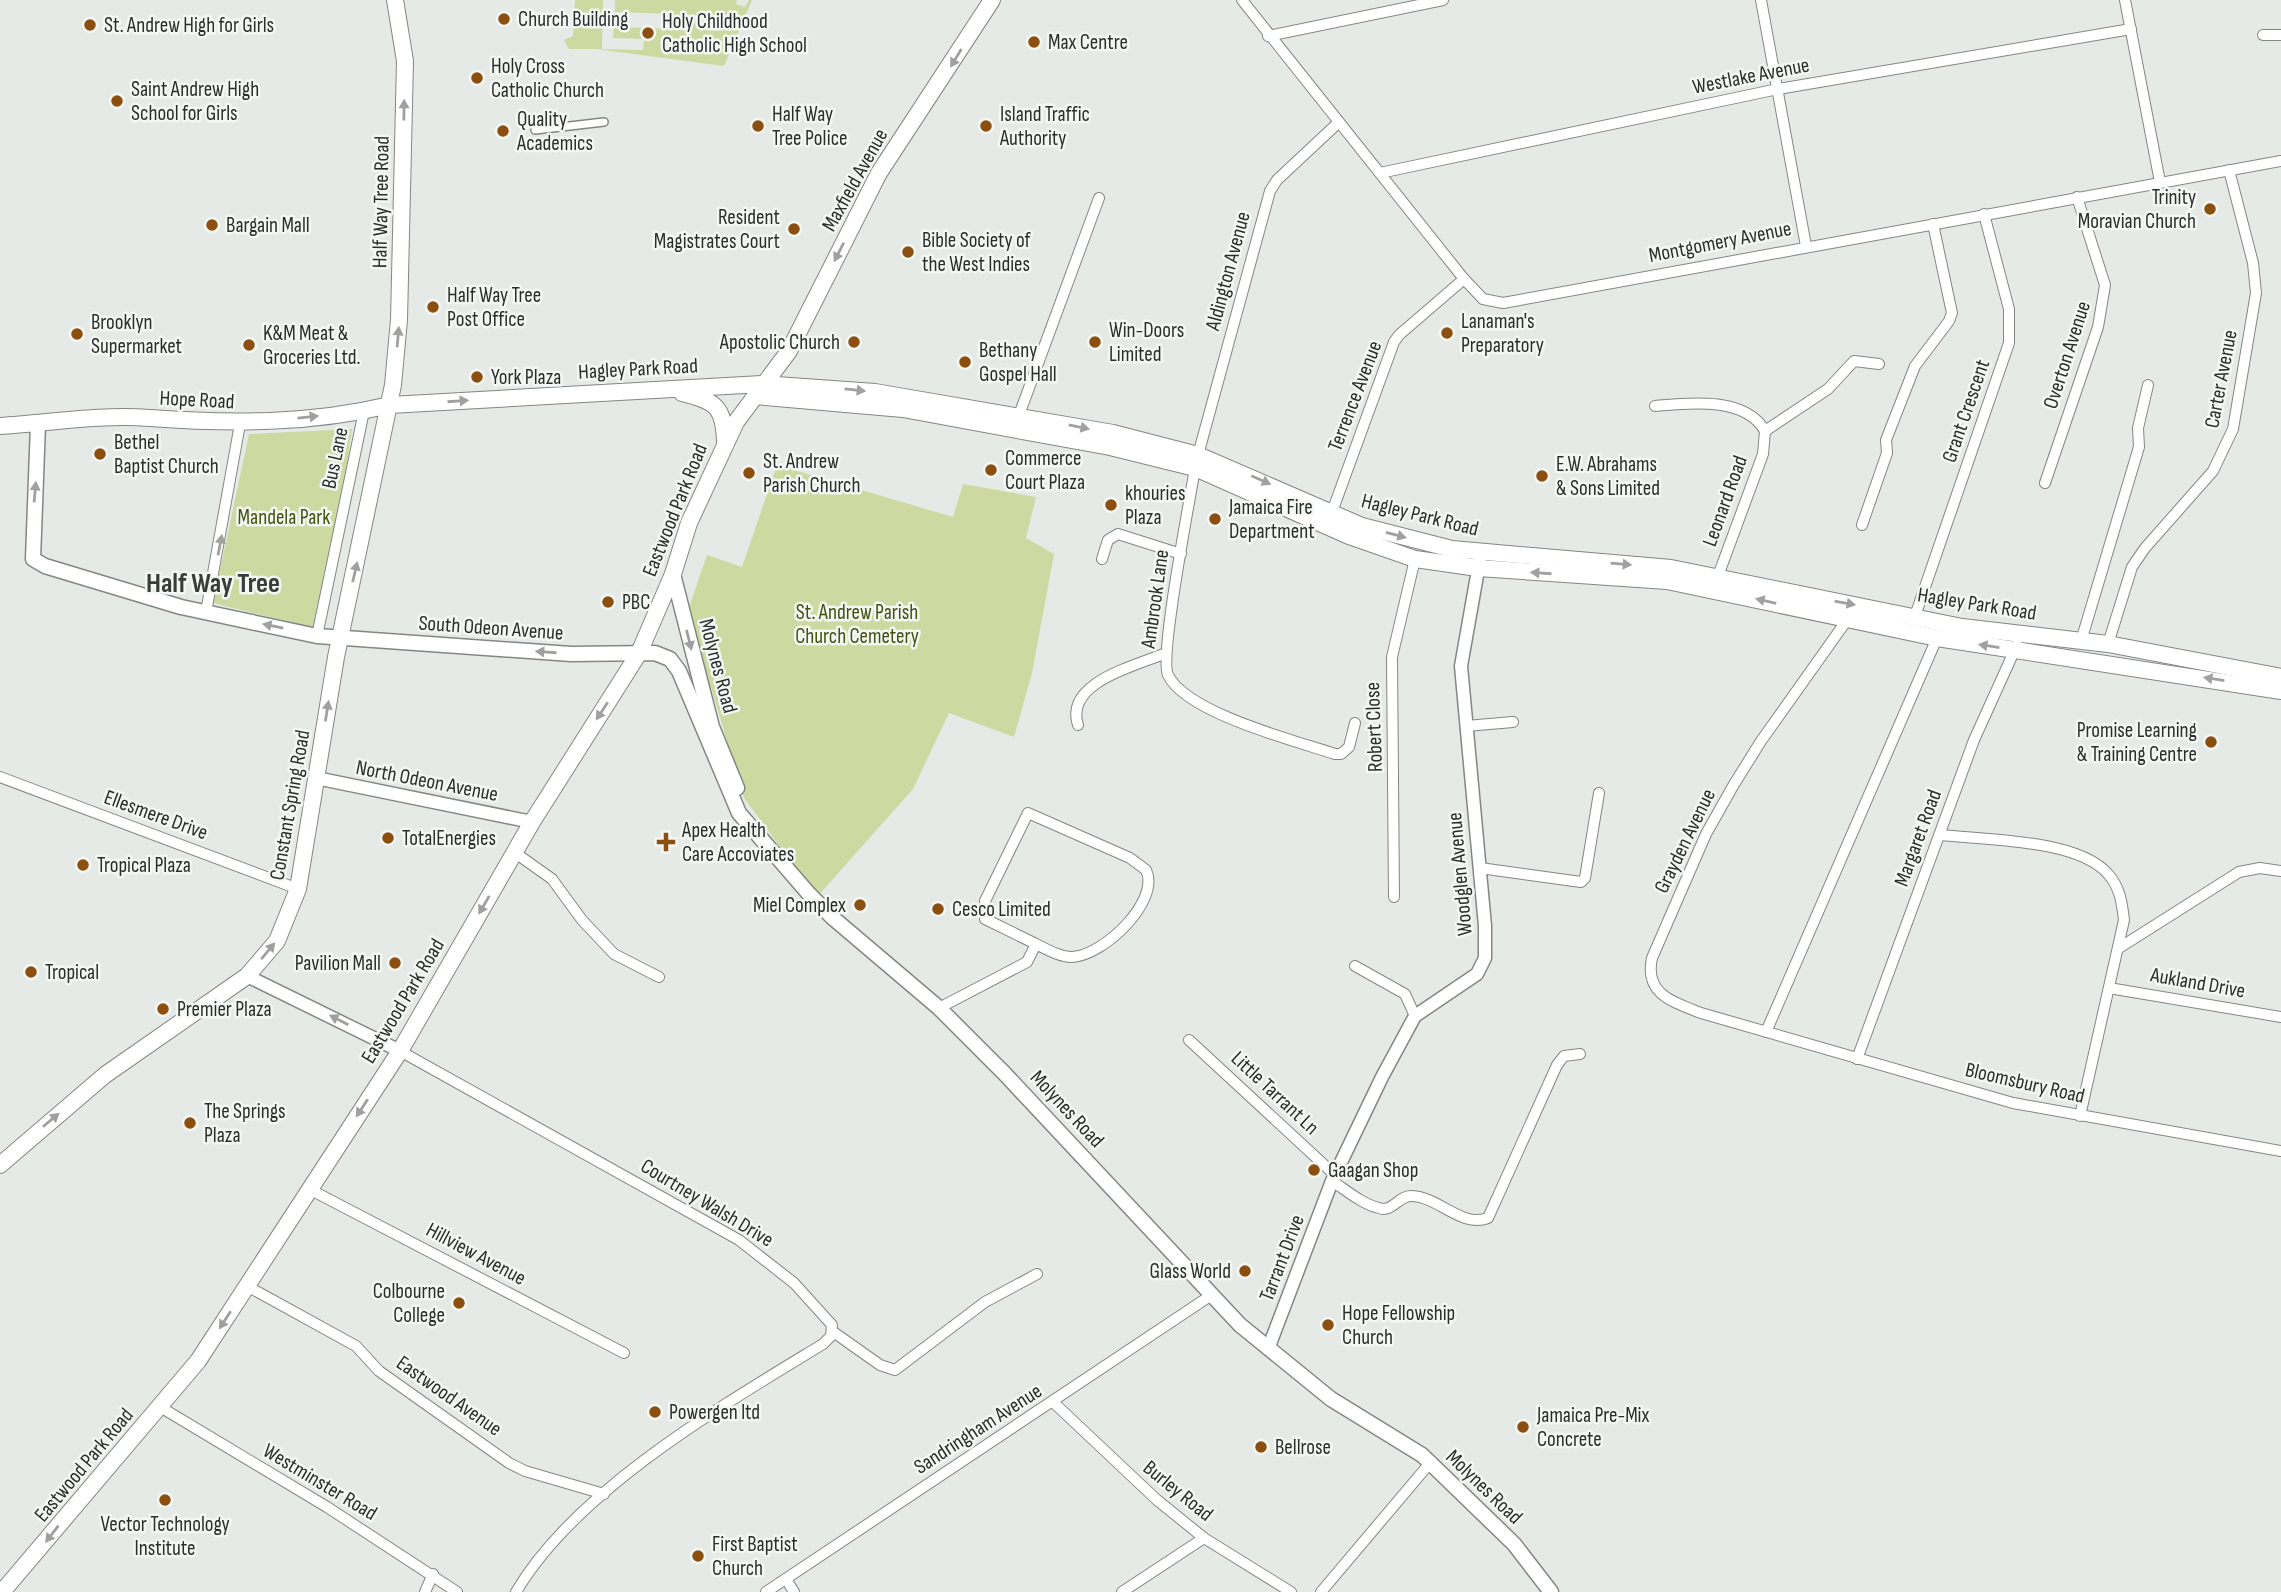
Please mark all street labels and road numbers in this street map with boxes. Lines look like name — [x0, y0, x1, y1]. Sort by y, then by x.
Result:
street label: Westlake Avenue — [1690, 52, 1812, 100]
street label: Maxfield Avenue — [817, 124, 893, 236]
street label: Half Way Tree Road — [367, 136, 395, 268]
street label: Aldington Avenue — [1200, 209, 1256, 334]
street label: Montgomery Avenue — [1647, 216, 1793, 268]
street label: Overton Avenue — [2038, 298, 2096, 412]
street label: Carter Avenue — [2199, 328, 2243, 430]
street label: Terrence Avenue — [1323, 337, 1387, 455]
street label: Hagley Park Road — [578, 353, 698, 385]
street label: Grant Crescent — [1937, 356, 1995, 466]
street label: Hope Road — [159, 386, 235, 414]
street label: Bus Lane — [316, 425, 354, 491]
street label: Eastwood Park Road — [637, 440, 713, 580]
street label: Leonard Road — [1697, 452, 1753, 550]
street label: Hagley Park Road — [1359, 488, 1481, 542]
street label: Ambrook Lane — [1136, 548, 1174, 651]
street label: Hagley Park Road — [1916, 582, 2038, 626]
street label: South Odeon Avenue — [418, 610, 564, 646]
street label: Molynes Road — [693, 616, 743, 716]
street label: Robert Close — [1360, 682, 1388, 772]
street label: Constant Spring Road — [265, 728, 315, 882]
street label: North Odeon Avenue — [354, 755, 500, 807]
street label: Ellesmere Drive — [101, 785, 211, 845]
street label: Grayden Avenue — [1649, 785, 1721, 897]
street label: Margaret Road — [1889, 786, 1947, 890]
street label: Woodglen Avenue — [1442, 811, 1478, 937]
street label: Eastwood Park Road — [356, 934, 450, 1068]
street label: Aukland Drive — [2148, 962, 2247, 1004]
street label: Little Tarrant Ln — [1226, 1046, 1324, 1140]
street label: Bloomsbury Road — [1963, 1057, 2087, 1109]
street label: Molynes Road — [1025, 1065, 1109, 1153]
street label: Courtney Walsh Drive — [636, 1154, 778, 1252]
street label: Tarrant Drive — [1254, 1211, 1310, 1305]
street label: Hillview Avenue — [422, 1217, 530, 1291]
street label: Eastwood Avenue — [391, 1350, 507, 1442]
street label: Sandringham Avenue — [909, 1378, 1047, 1480]
street label: Eastwood Park Road — [29, 1403, 139, 1527]
street label: Westminster Road — [258, 1438, 382, 1526]
street label: Molynes Road — [1441, 1444, 1527, 1530]
street label: Burley Road — [1138, 1455, 1218, 1527]

